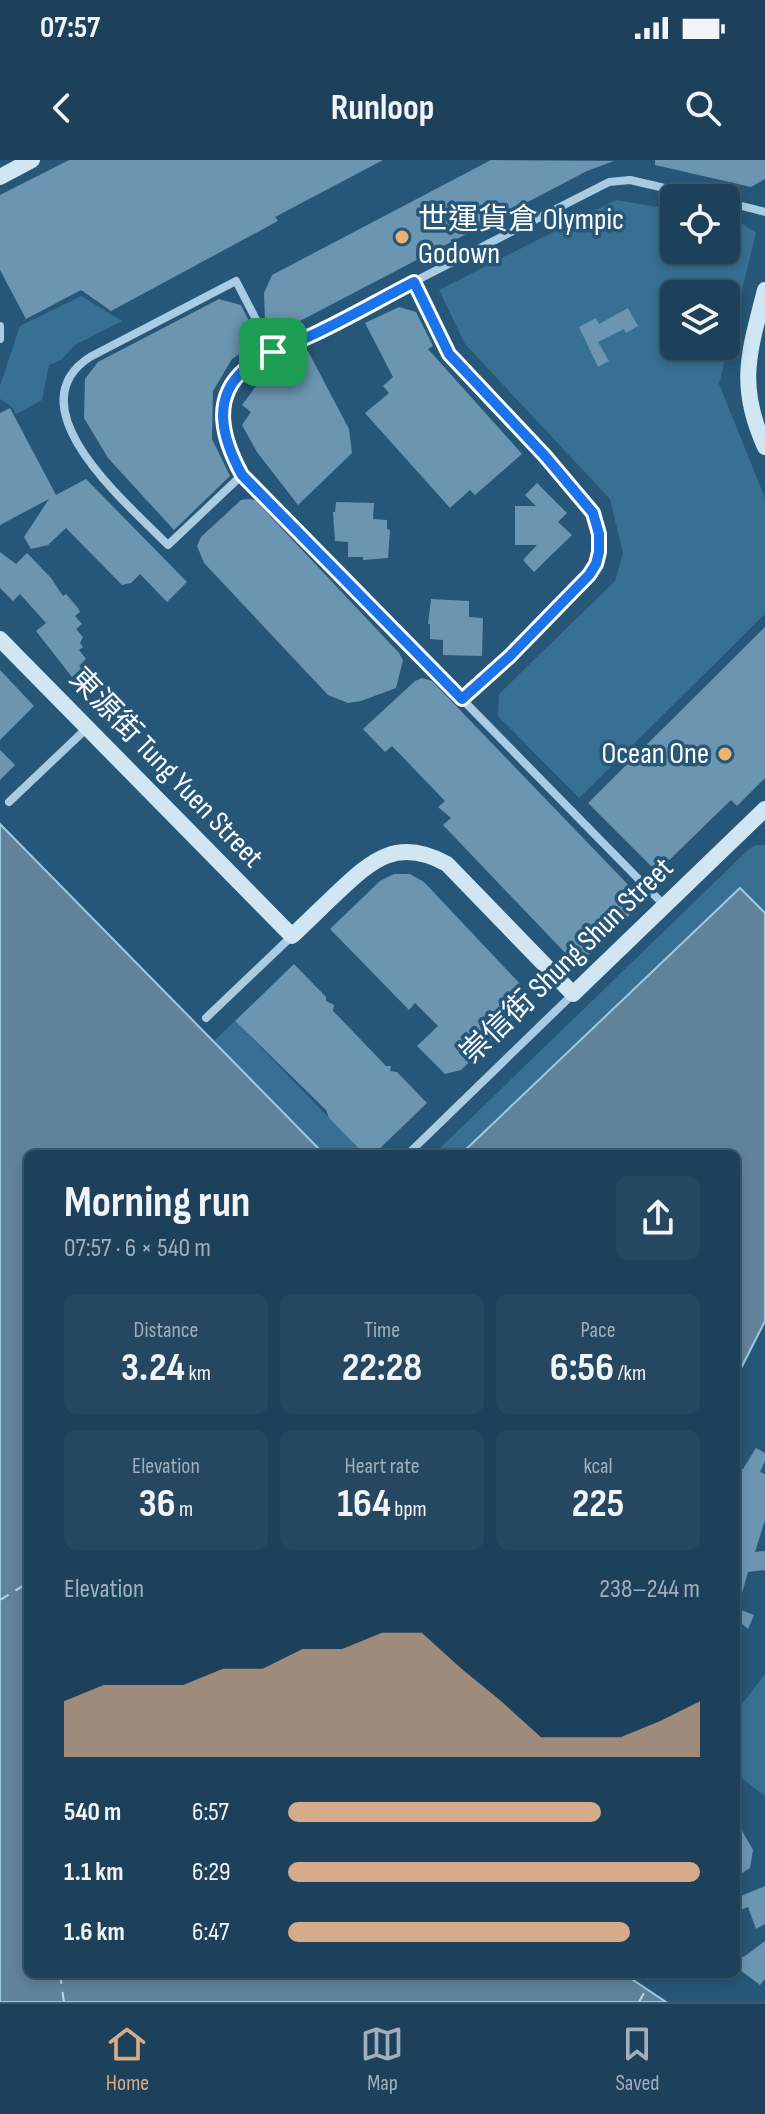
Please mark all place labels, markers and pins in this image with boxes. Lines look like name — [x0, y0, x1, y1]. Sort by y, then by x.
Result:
place label: 世運貨倉 Olympic Godown — [418, 202, 624, 272]
marker: 世運貨倉 Olympic Godown — [393, 228, 411, 246]
pin — [239, 318, 307, 386]
place label: Ocean One — [601, 736, 709, 772]
marker: Ocean One — [716, 745, 734, 763]

